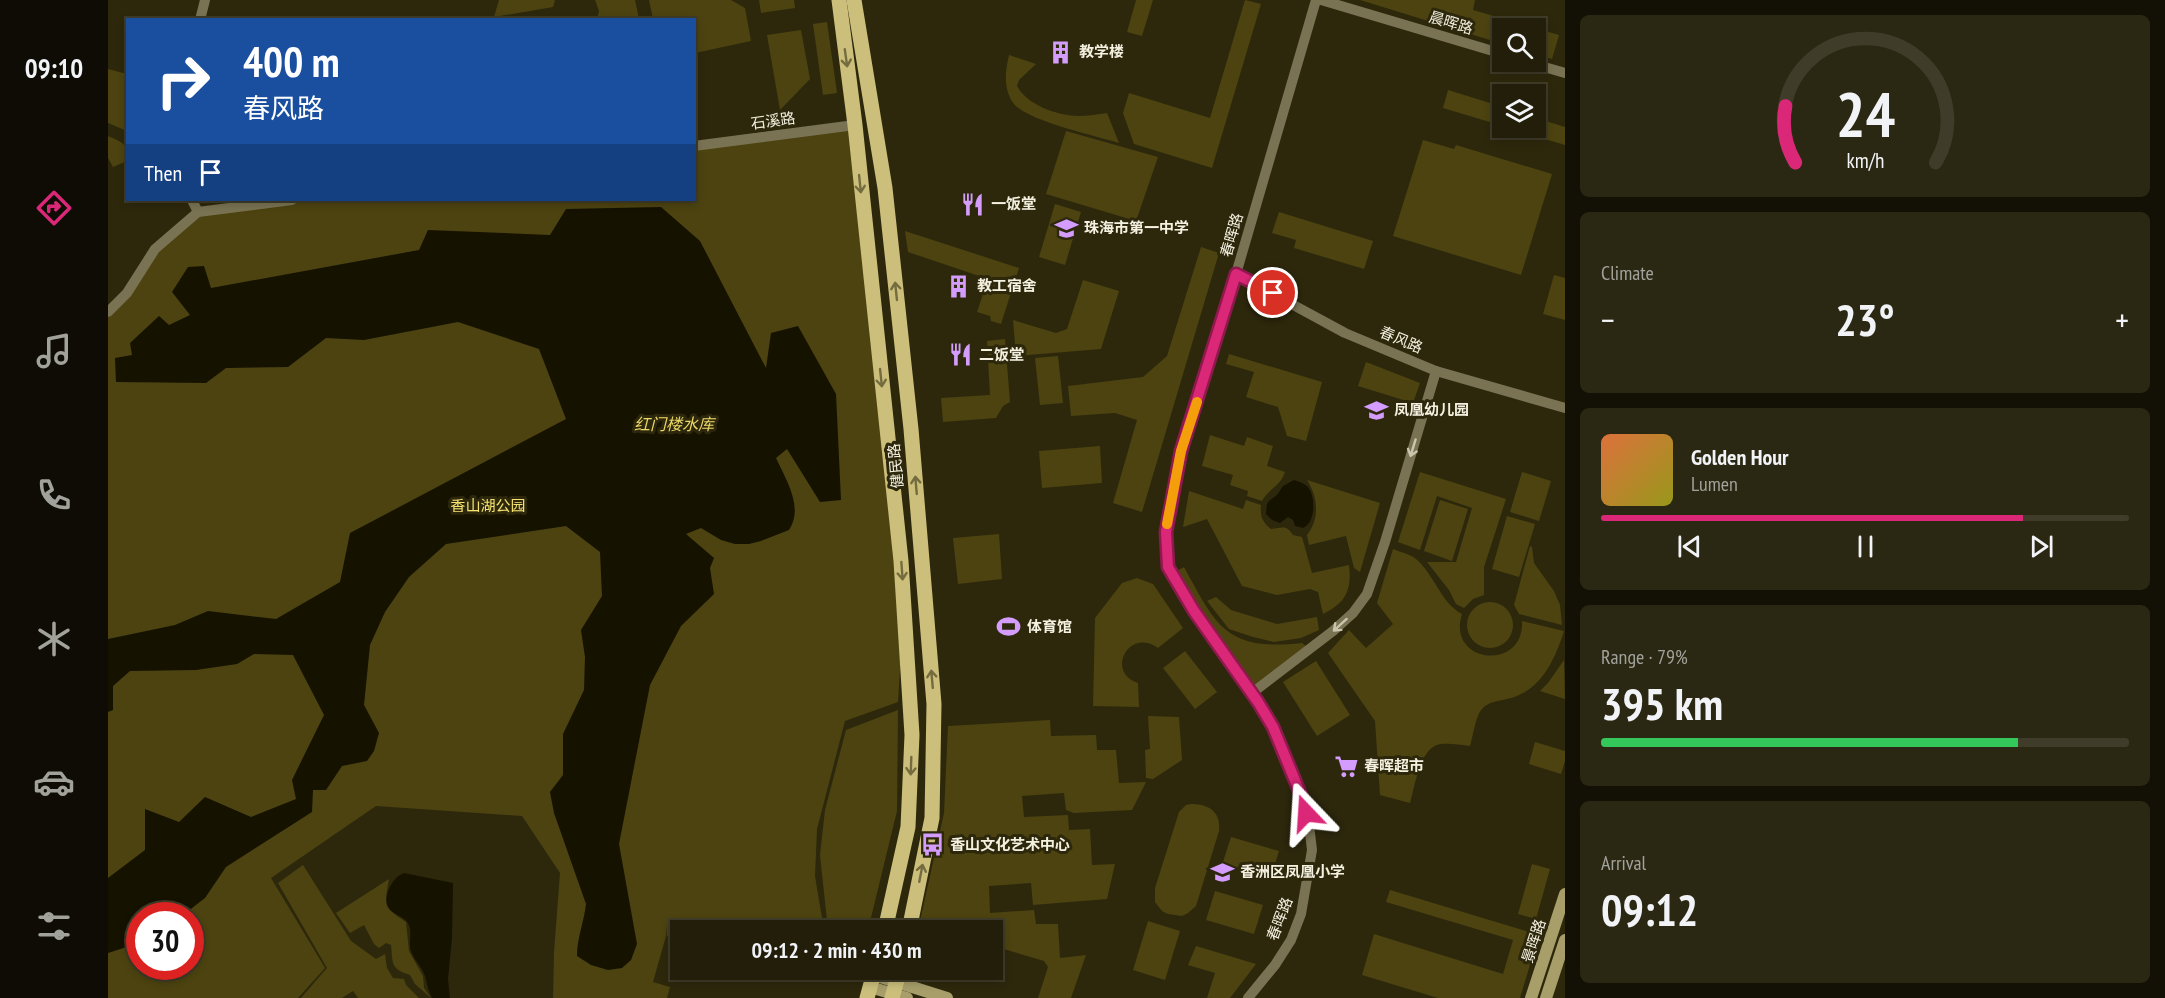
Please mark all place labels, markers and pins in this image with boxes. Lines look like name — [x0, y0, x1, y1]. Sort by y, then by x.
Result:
building icon: 教学楼 — [1048, 39, 1074, 65]
place label: 教学楼 — [1079, 42, 1124, 61]
restaurant icon: 一饭堂 — [960, 191, 986, 217]
place label: 一饭堂 — [991, 194, 1036, 213]
school or university icon: 珠海市第一中学 — [1053, 215, 1079, 241]
place label: 珠海市第一中学 — [1084, 218, 1189, 237]
pin — [1247, 267, 1298, 318]
building icon: 教工宿舍 — [946, 273, 972, 299]
place label: 教工宿舍 — [977, 276, 1037, 295]
restaurant icon: 二饭堂 — [948, 342, 974, 368]
place label: 二饭堂 — [979, 345, 1024, 364]
school or university icon: 凤凰幼儿园 — [1363, 397, 1389, 423]
place label: 凤凰幼儿园 — [1394, 400, 1469, 419]
sports icon: 体育馆 — [996, 614, 1022, 640]
place label: 体育馆 — [1027, 617, 1072, 636]
supermarket icon: 春晖超市 — [1333, 753, 1359, 779]
place label: 春晖超市 — [1364, 756, 1424, 775]
bus stop icon: 香山文化艺术中心 — [919, 832, 945, 858]
place label: 香山文化艺术中心 — [950, 835, 1070, 854]
school or university icon: 香洲区凤凰小学 — [1209, 859, 1235, 885]
place label: 香洲区凤凰小学 — [1240, 862, 1345, 881]

